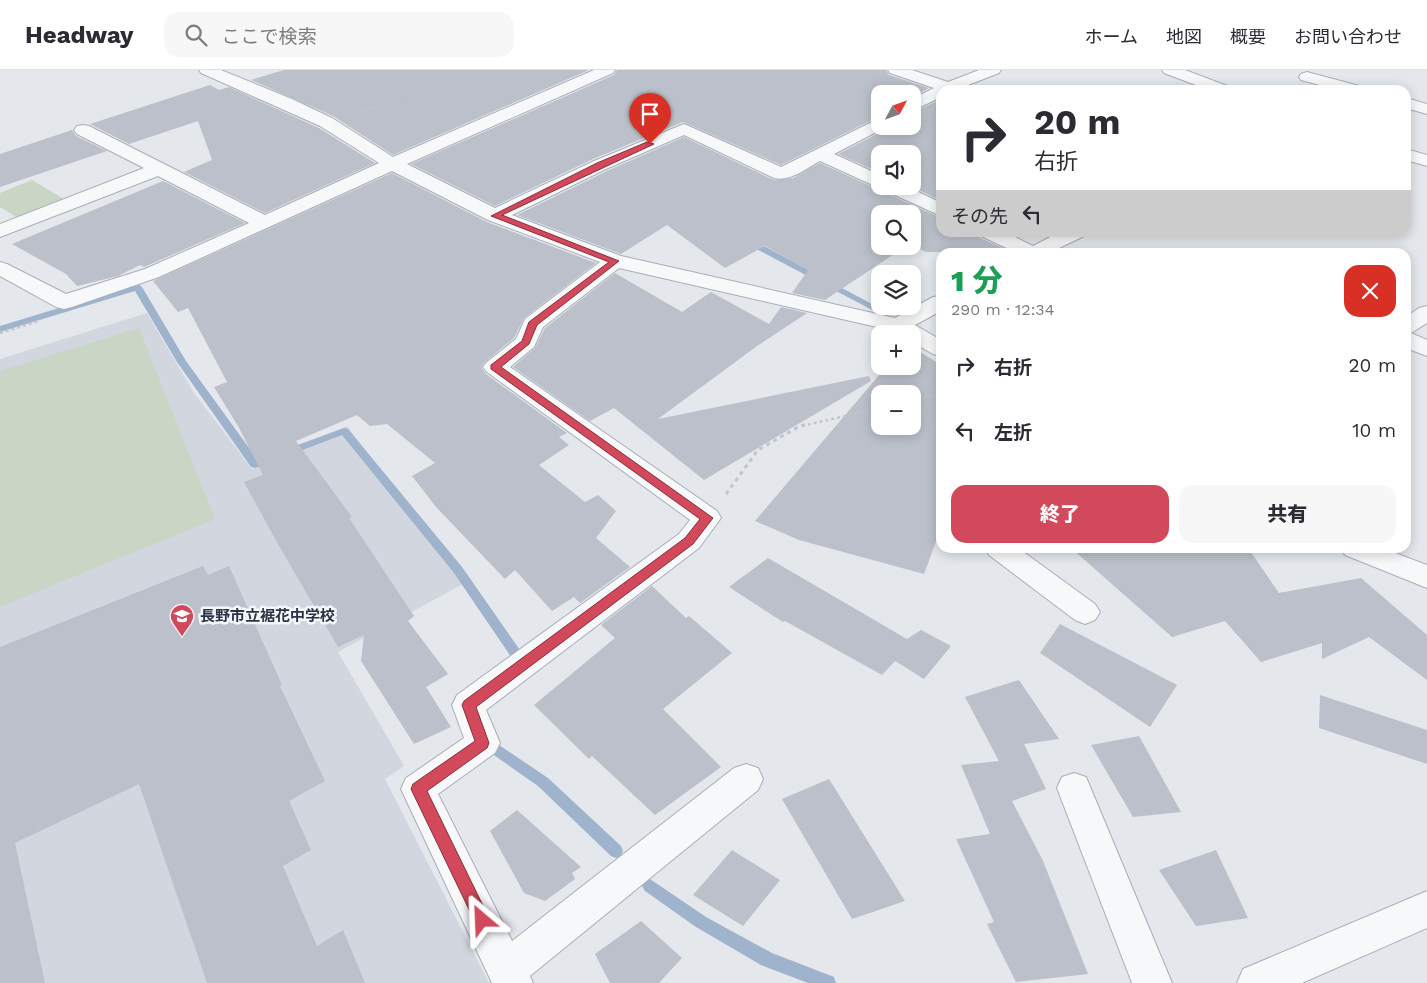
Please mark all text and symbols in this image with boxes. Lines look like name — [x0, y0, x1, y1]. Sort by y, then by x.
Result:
search box — [164, 12, 514, 57]
text: Headway — [25, 21, 134, 49]
icon: search — [182, 21, 210, 49]
text: ここで検索 — [222, 25, 317, 48]
text: ホーム — [1085, 26, 1138, 47]
text: 地図 — [1166, 26, 1202, 47]
text: 概要 — [1230, 26, 1266, 47]
text: お問い合わせ — [1294, 26, 1402, 47]
north arrow — [871, 85, 921, 135]
map controls — [871, 85, 921, 435]
pin — [629, 93, 671, 144]
icon: arrive — [636, 100, 664, 128]
text: 20 m — [1034, 101, 1120, 143]
icon: right — [951, 105, 1016, 170]
button: sound — [871, 145, 921, 195]
text: 右折 — [1034, 149, 1078, 174]
icon: left — [1018, 200, 1046, 228]
button: search — [871, 205, 921, 255]
text: その先 — [951, 205, 1008, 228]
text: 1 分 — [951, 263, 1002, 298]
button: layers — [871, 265, 921, 315]
button: close — [1344, 265, 1396, 317]
text: 290 m · 12:34 — [951, 300, 1054, 319]
button: + — [871, 325, 921, 375]
icon: right — [951, 352, 979, 380]
text: 20 m — [1349, 354, 1396, 377]
text: 右折 — [994, 356, 1032, 379]
button: − — [871, 385, 921, 435]
icon: left — [951, 417, 979, 445]
text: 10 m — [1352, 419, 1396, 442]
text: 左折 — [994, 421, 1032, 444]
button: 終了 — [951, 485, 1169, 543]
button: 共有 — [1179, 485, 1396, 543]
school or university icon: 長野市立裾花中学校 — [169, 603, 195, 637]
place label: 長野市立裾花中学校 — [200, 607, 335, 625]
position arrow — [455, 893, 507, 945]

